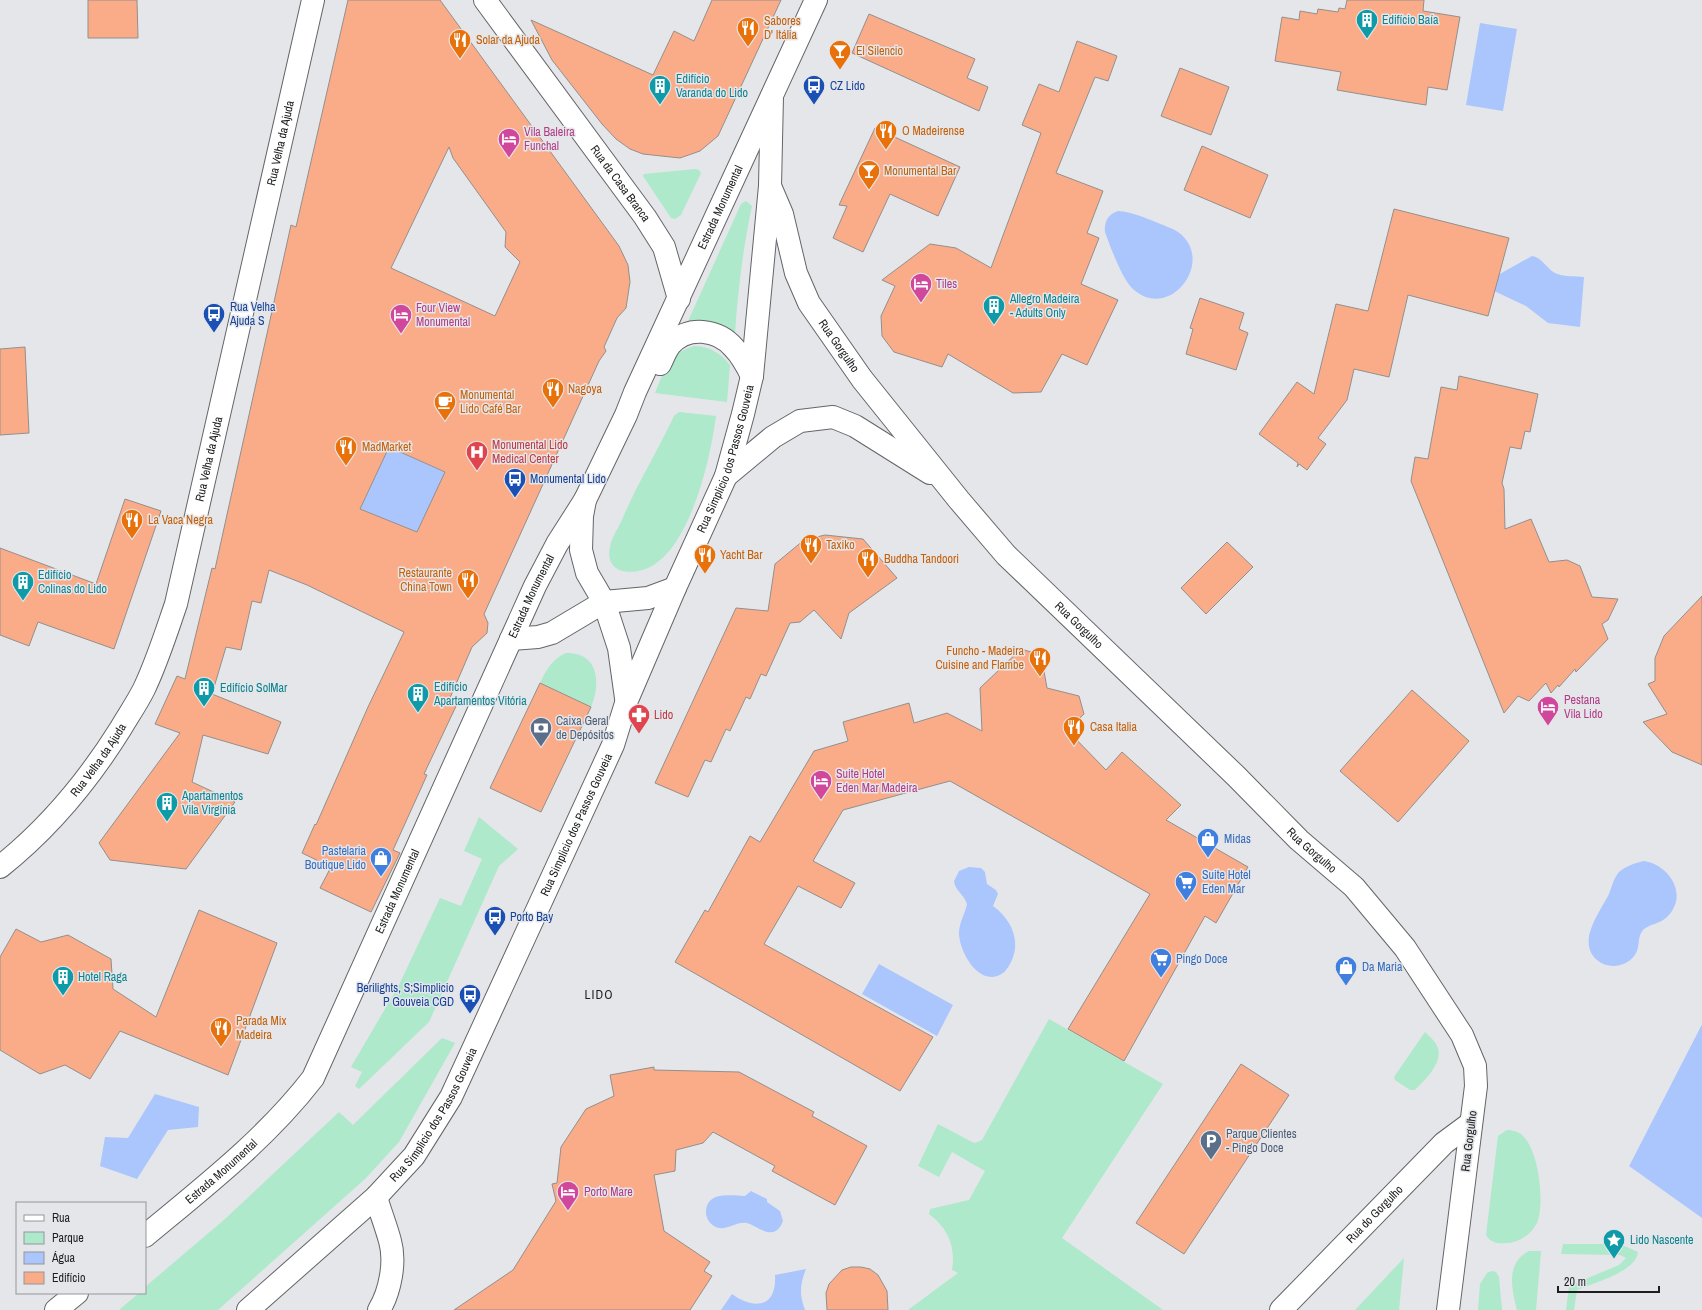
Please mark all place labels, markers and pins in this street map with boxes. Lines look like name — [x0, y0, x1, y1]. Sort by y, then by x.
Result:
building icon: Edifício Baía — [1354, 7, 1380, 40]
place label: Edifício Baía — [1382, 12, 1439, 28]
place label: Sabores D' Itália — [764, 13, 801, 43]
restaurant icon: Sabores D' Itália — [735, 15, 761, 48]
restaurant icon: Solar da Ajuda — [447, 27, 473, 60]
place label: Solar da Ajuda — [476, 32, 541, 48]
bar icon: El Silencio — [827, 38, 853, 71]
place label: El Silencio — [856, 43, 903, 59]
place label: Edifício Varanda do Lido — [676, 71, 748, 101]
building icon: Edifício Varanda do Lido — [647, 73, 673, 106]
bus stop icon: CZ Lido — [801, 73, 827, 106]
place label: CZ Lido — [830, 78, 865, 94]
restaurant icon: O Madeirense — [873, 118, 899, 151]
place label: O Madeirense — [902, 123, 964, 139]
place label: Vila Baleira Funchal — [524, 124, 575, 154]
hotel icon: Vila Baleira Funchal — [496, 126, 522, 159]
bar icon: Monumental Bar — [856, 158, 882, 191]
place label: Monumental Bar — [884, 163, 957, 179]
hotel icon: Tiles — [908, 271, 934, 304]
place label: Tiles — [936, 276, 957, 292]
place label: Allegro Madeira - Adults Only — [1009, 291, 1080, 321]
building icon: Allegro Madeira - Adults Only — [981, 293, 1007, 326]
place label: Rua Velha Ajuda S — [229, 299, 276, 329]
place label: Four View Monumental — [416, 300, 470, 330]
bus stop icon: Rua Velha Ajuda S — [201, 301, 227, 334]
hotel icon: Four View Monumental — [388, 302, 414, 335]
restaurant icon: Nagoya — [540, 376, 566, 409]
place label: Nagoya — [568, 381, 602, 397]
place label: Monumental Lido Café Bar — [460, 387, 521, 417]
cafe icon: Monumental Lido Café Bar — [432, 389, 458, 422]
restaurant icon: MadMarket — [333, 434, 359, 467]
place label: Monumental Lido Medical Center — [492, 437, 568, 467]
place label: MadMarket — [362, 439, 411, 455]
hospital icon: Monumental Lido Medical Center — [464, 439, 490, 472]
bus stop icon: Monumental Lido — [502, 466, 528, 499]
place label: Monumental Lido — [530, 471, 606, 487]
restaurant icon: La Vaca Negra — [119, 507, 145, 540]
place label: La Vaca Negra — [148, 512, 213, 528]
restaurant icon: Taxiko — [798, 532, 824, 565]
place label: Taxiko — [826, 537, 855, 553]
restaurant icon: Yacht Bar — [692, 542, 718, 575]
restaurant icon: Buddha Tandoori — [855, 546, 881, 579]
place label: Yacht Bar — [720, 547, 763, 563]
place label: Buddha Tandoori — [884, 551, 959, 567]
place label: Restaurante China Town — [398, 565, 452, 595]
place label: Edifício Colinas do Lido — [38, 567, 107, 597]
restaurant icon: Restaurante China Town — [455, 567, 481, 600]
building icon: Edifício Colinas do Lido — [10, 569, 36, 602]
place label: Funcho - Madeira Cuisine and Flambe — [935, 643, 1025, 673]
restaurant icon: Funcho - Madeira Cuisine and Flambe — [1027, 645, 1053, 678]
building icon: Edifício SolMar — [191, 675, 217, 708]
place label: Edifício Apartamentos Vitória — [433, 679, 527, 709]
place label: Edifício SolMar — [220, 680, 288, 696]
building icon: Edifício Apartamentos Vitória — [405, 681, 431, 714]
place label: Pestana Vila Lido — [1564, 692, 1603, 722]
hotel icon: Pestana Vila Lido — [1535, 694, 1561, 727]
pharmacy icon: Lido — [626, 702, 652, 735]
place label: Lido — [654, 707, 673, 723]
place label: Caixa Geral de Depósitos — [556, 713, 614, 743]
restaurant icon: Casa Italia — [1061, 714, 1087, 747]
bank icon: Caixa Geral de Depósitos — [528, 715, 554, 748]
place label: Casa Italia — [1090, 719, 1138, 735]
place label: Suite Hotel Eden Mar Madeira — [836, 766, 918, 796]
hotel icon: Suite Hotel Eden Mar Madeira — [808, 768, 834, 801]
place label: Apartamentos Vila Virgínia — [181, 788, 243, 818]
building icon: Apartamentos Vila Virgínia — [154, 790, 180, 823]
shop icon: Midas — [1195, 826, 1221, 859]
place label: Midas — [1224, 831, 1251, 847]
place label: Pastelaria Boutique Lido — [305, 843, 367, 873]
shop icon: Pastelaria Boutique Lido — [368, 845, 394, 878]
place label: Suite Hotel Eden Mar — [1202, 867, 1251, 897]
supermarket icon: Suite Hotel Eden Mar — [1173, 869, 1199, 902]
bus stop icon: Porto Bay — [482, 904, 508, 937]
place label: Porto Bay — [510, 909, 553, 925]
supermarket icon: Pingo Doce — [1148, 946, 1174, 979]
place label: Pingo Doce — [1176, 951, 1227, 967]
shop icon: Da Maria — [1333, 954, 1359, 987]
place label: Da Maria — [1362, 959, 1403, 975]
building icon: Hotel Raga — [50, 964, 76, 997]
place label: Hotel Raga — [78, 969, 128, 985]
place label: Berilights, S;Simplicio P Gouveia CGD — [357, 980, 454, 1010]
bus stop icon: Berilights, S;Simplicio P Gouveia CGD — [457, 982, 483, 1015]
place label: Parada Mix Madeira — [236, 1013, 286, 1043]
restaurant icon: Parada Mix Madeira — [208, 1015, 234, 1048]
place label: Parque Clientes - Pingo Doce — [1226, 1126, 1297, 1156]
parking icon: Parque Clientes - Pingo Doce — [1198, 1128, 1224, 1161]
hotel icon: Porto Mare — [555, 1179, 581, 1212]
place label: Porto Mare — [584, 1184, 633, 1200]
place icon: Lido Nascente — [1601, 1227, 1627, 1260]
place label: Lido Nascente — [1630, 1232, 1693, 1248]

